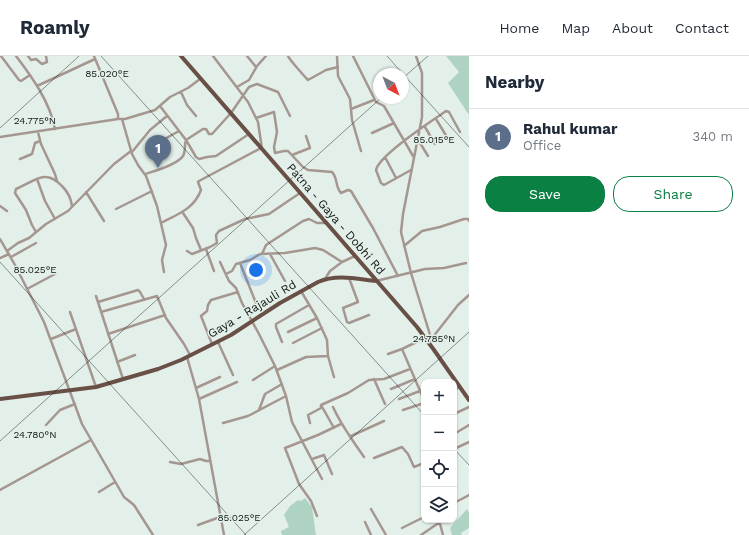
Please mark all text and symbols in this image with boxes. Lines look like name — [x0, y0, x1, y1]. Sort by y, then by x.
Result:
text: Roamly — [20, 16, 90, 39]
text: Home — [499, 20, 539, 36]
text: Map — [561, 20, 590, 36]
text: About — [612, 20, 653, 36]
text: Contact — [675, 20, 729, 36]
text: 85.020°E — [85, 68, 129, 79]
north arrow — [373, 68, 409, 104]
text: Nearby — [485, 72, 544, 92]
text: 24.775°N — [14, 115, 56, 126]
text: Rahul kumar — [523, 120, 617, 138]
text: 1 — [495, 129, 501, 144]
text: 340 m — [693, 129, 733, 144]
text: 85.015°E — [413, 134, 455, 145]
pin: 1 — [145, 135, 171, 168]
text: Office — [523, 138, 561, 153]
street label: Patna - Gaya - Dobhi Rd — [284, 161, 388, 277]
button: Save — [485, 176, 605, 212]
button: Share — [613, 176, 733, 212]
your location — [246, 260, 266, 280]
text: 85.025°E — [13, 264, 57, 275]
street label: Gaya - Rajauli Rd — [205, 277, 299, 341]
text: 24.785°N — [413, 333, 455, 344]
map controls — [421, 379, 457, 523]
button: + — [421, 379, 457, 415]
button: − — [421, 415, 457, 451]
text: 24.780°N — [13, 429, 57, 440]
button: locate — [421, 451, 457, 487]
button: layers — [421, 487, 457, 523]
text: 85.025°E — [217, 512, 261, 523]

